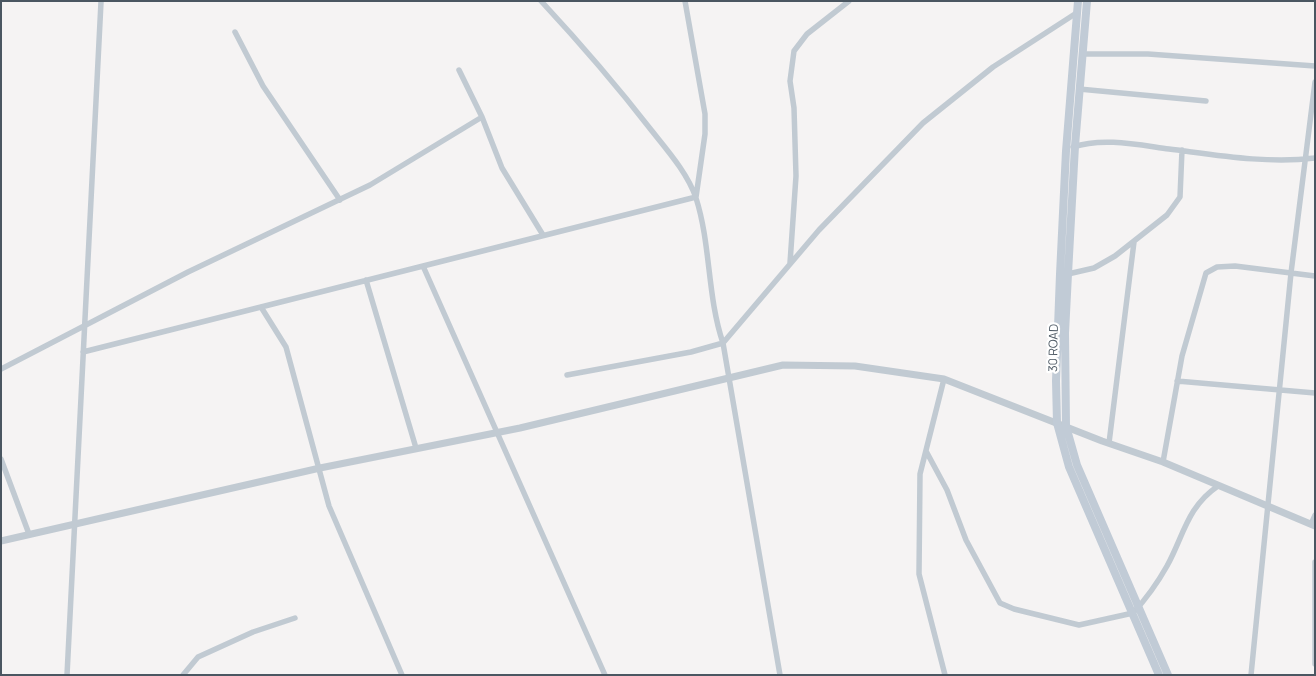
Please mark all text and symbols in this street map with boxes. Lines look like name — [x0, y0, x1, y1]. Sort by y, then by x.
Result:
street label: 30 ROAD — [1046, 324, 1062, 372]

